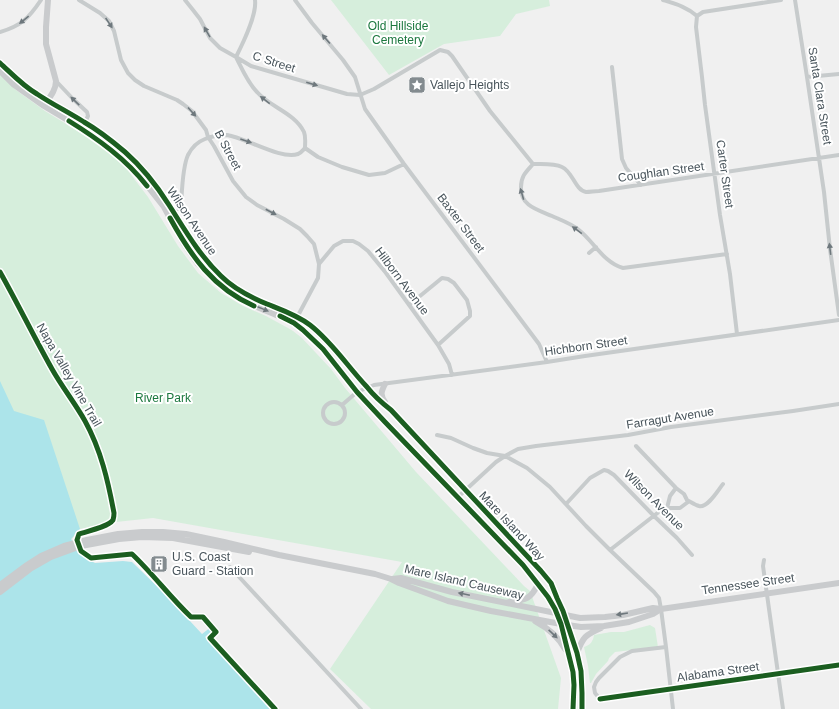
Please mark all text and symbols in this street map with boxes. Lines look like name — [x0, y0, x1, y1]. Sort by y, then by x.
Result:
one-way arrow — [18, 16, 29, 25]
one-way arrow — [106, 18, 113, 29]
park label: Old Hillside Cemetery — [368, 19, 429, 47]
one-way arrow — [203, 26, 210, 38]
one-way arrow — [321, 34, 330, 44]
street label: Santa Clara Street — [805, 46, 835, 147]
street label: C Street — [251, 49, 298, 76]
place icon: Vallejo Heights — [407, 75, 427, 95]
place label: Vallejo Heights — [430, 78, 509, 92]
one-way arrow — [306, 81, 318, 87]
one-way arrow — [70, 96, 80, 106]
one-way arrow — [260, 96, 271, 104]
one-way arrow — [187, 108, 196, 117]
street label: B Street — [212, 128, 245, 173]
one-way arrow — [241, 138, 253, 144]
street label: Carter Street — [713, 139, 737, 210]
street label: Coughlan Street — [617, 159, 706, 185]
street label: Wilson Avenue — [164, 184, 220, 258]
one-way arrow — [519, 187, 525, 200]
street label: Baxter Street — [434, 191, 488, 256]
one-way arrow — [265, 209, 277, 215]
one-way arrow — [572, 225, 583, 234]
one-way arrow — [827, 243, 833, 255]
street label: Hilborn Avenue — [372, 244, 432, 318]
one-way arrow — [257, 307, 269, 313]
street label: Napa Valley Vine Trail — [34, 321, 104, 429]
street label: Hichborn Street — [544, 333, 629, 359]
park label: River Park — [135, 391, 192, 405]
street label: Farragut Avenue — [625, 404, 715, 432]
street label: Wilson Avenue — [621, 467, 687, 533]
street label: Mare Island Way — [476, 488, 548, 564]
place label: U.S. Coast Guard - Station — [172, 550, 253, 578]
building icon: U.S. Coast Guard - Station — [149, 554, 169, 574]
street label: Mare Island Causeway — [403, 561, 525, 603]
street label: Tennessee Street — [701, 570, 796, 597]
one-way arrow — [458, 591, 470, 597]
one-way arrow — [616, 612, 628, 618]
one-way arrow — [548, 629, 558, 638]
street label: Alabama Street — [676, 659, 761, 685]

